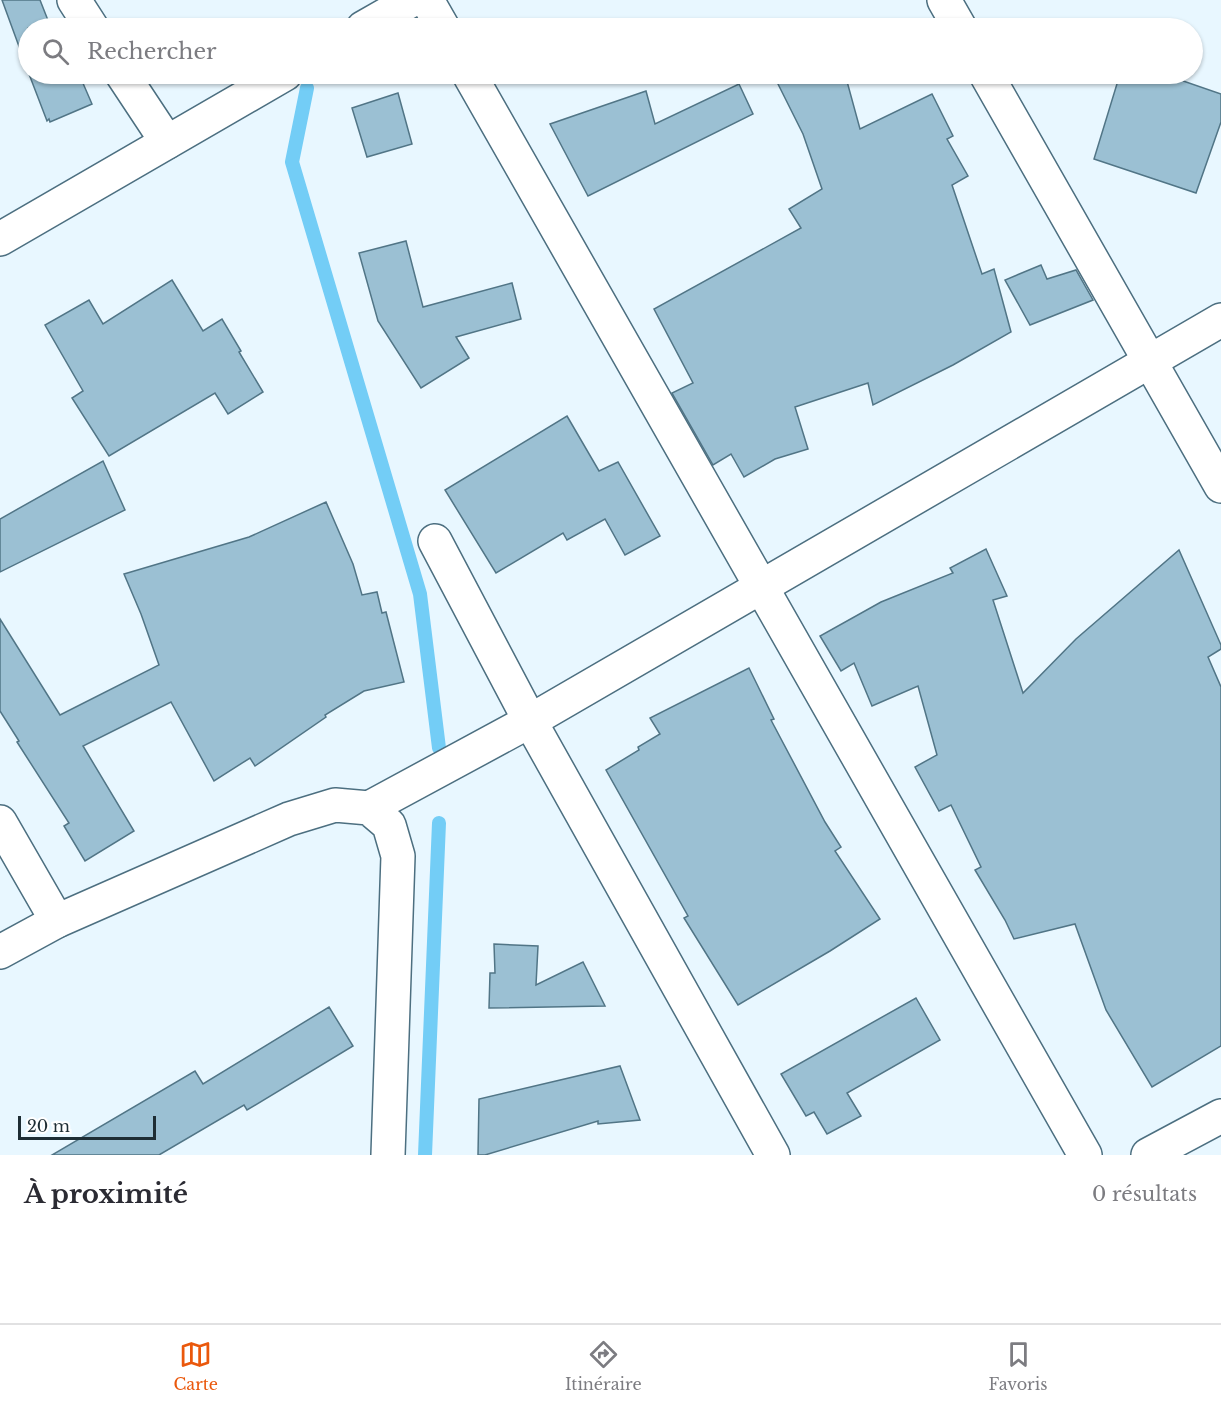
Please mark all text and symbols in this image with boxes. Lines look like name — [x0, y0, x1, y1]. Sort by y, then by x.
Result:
search box — [18, 18, 1203, 84]
icon: search — [39, 35, 72, 68]
text: Rechercher — [87, 38, 217, 65]
scale bar — [18, 1113, 156, 1140]
text: 20 m — [27, 1116, 70, 1136]
text: À proximité — [24, 1178, 188, 1210]
text: 0 résultats — [1092, 1182, 1197, 1206]
tab: Carte — [173, 1338, 218, 1394]
tab: Itinéraire — [565, 1338, 642, 1394]
tab: Favoris — [989, 1338, 1047, 1394]

